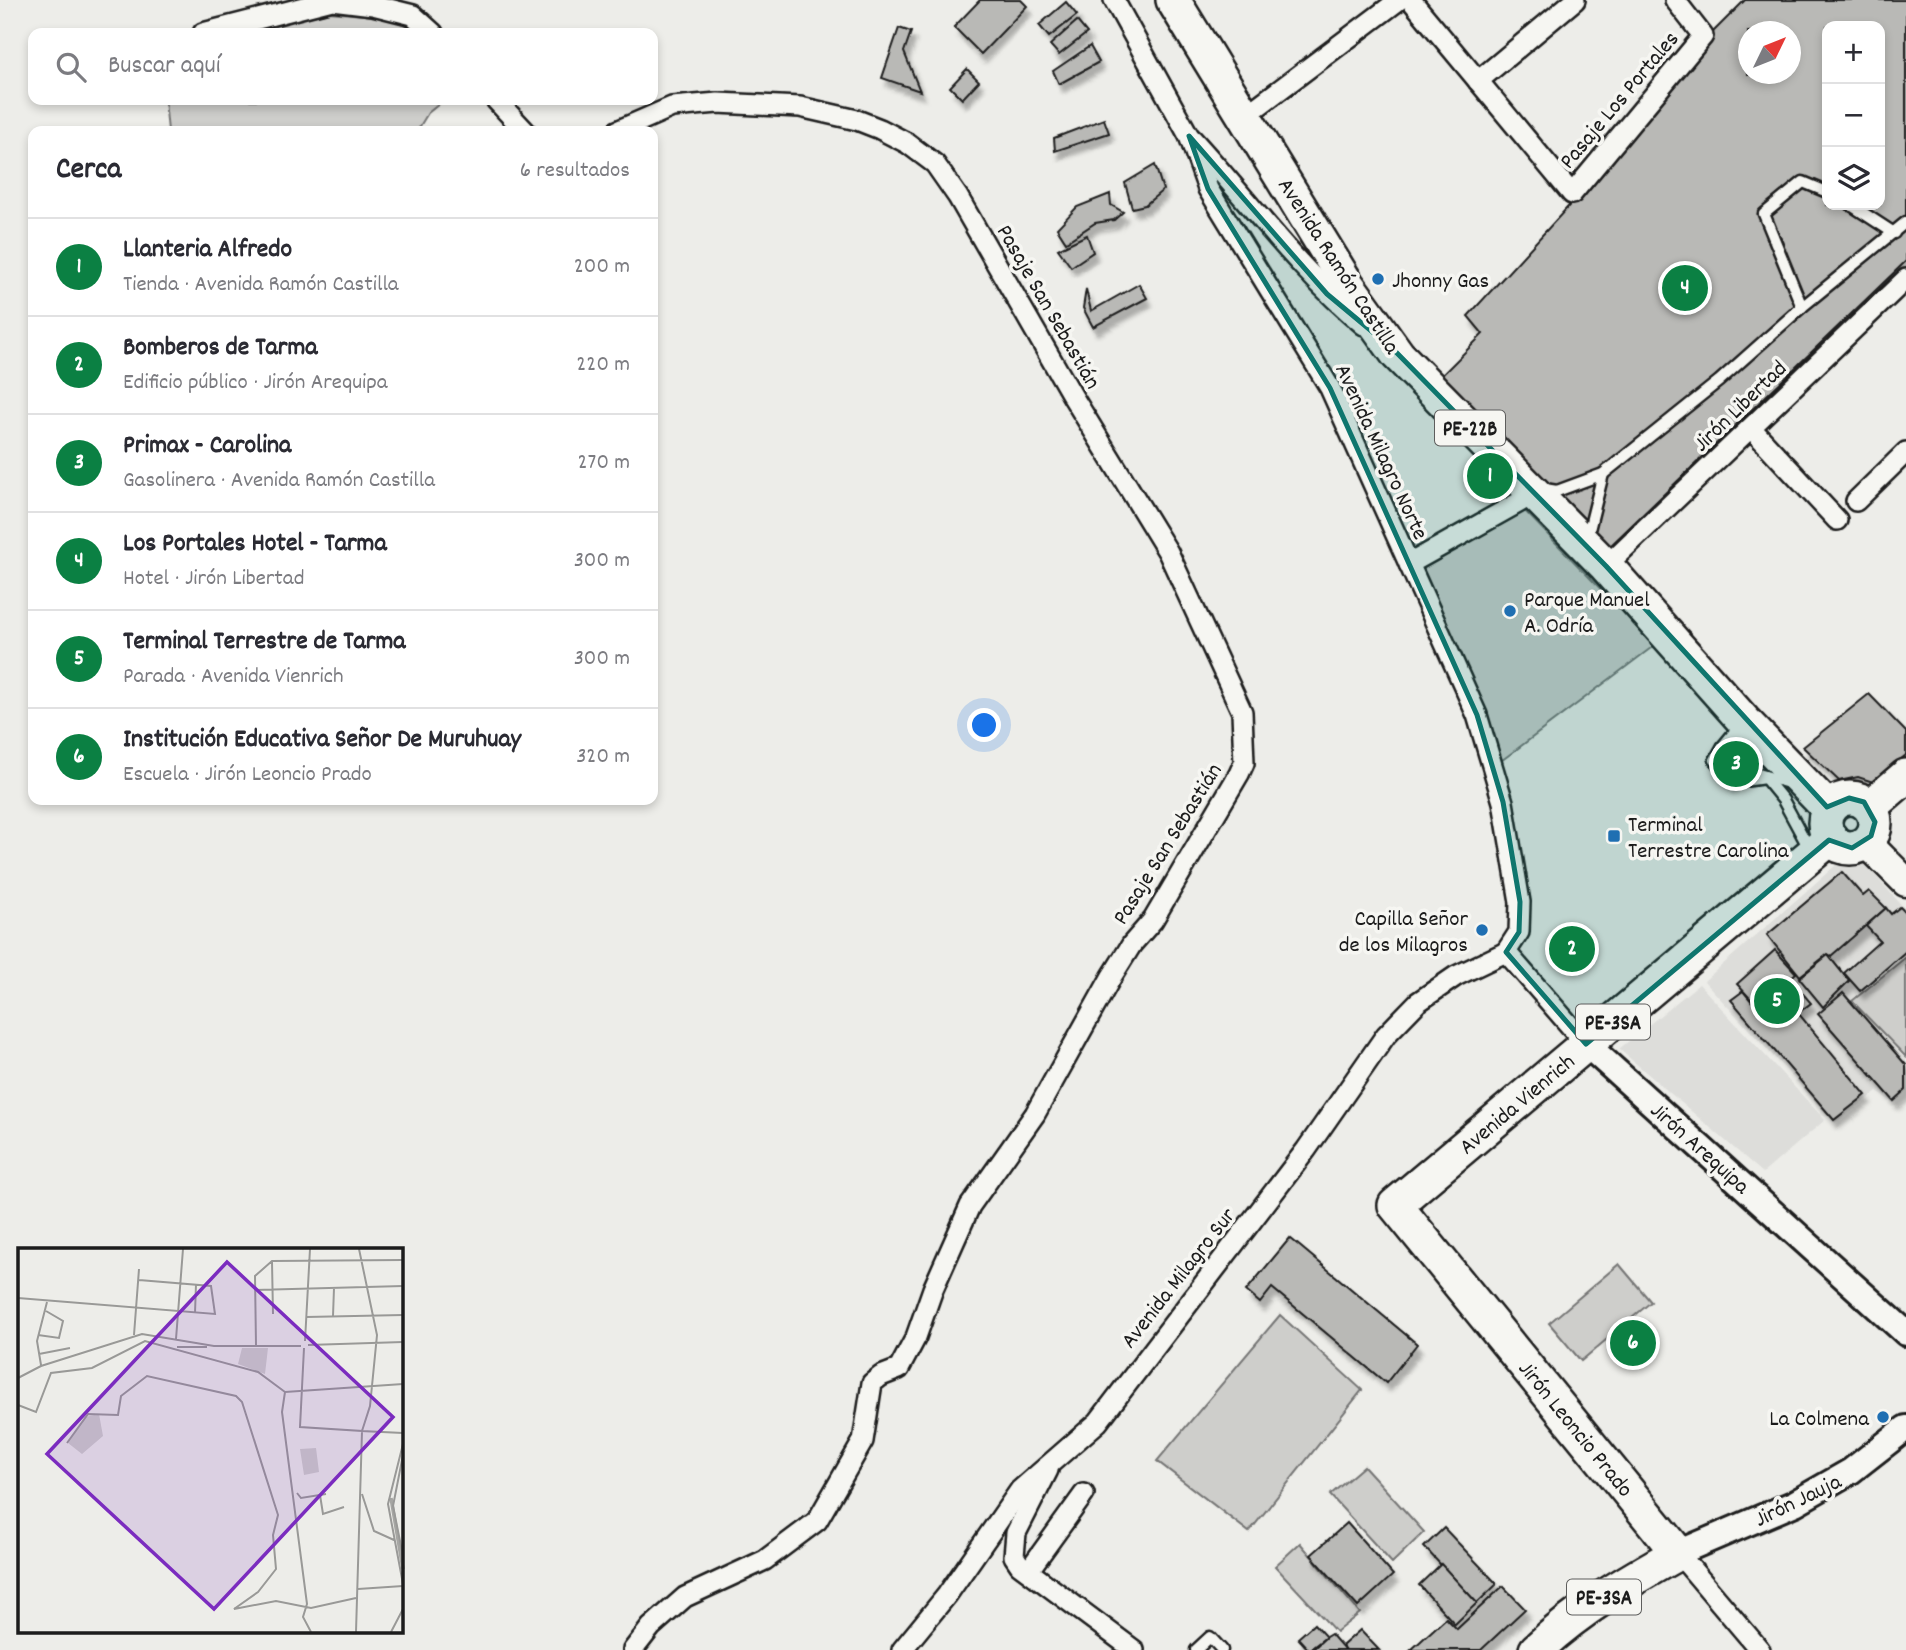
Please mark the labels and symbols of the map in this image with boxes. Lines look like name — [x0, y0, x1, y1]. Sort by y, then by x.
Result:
north arrow — [1738, 21, 1801, 84]
street label: Pasaje Los Portales — [1553, 25, 1688, 178]
street label: Avenida Ramón Castilla — [1268, 172, 1407, 363]
street label: Pasaje San Sebastián — [986, 219, 1108, 396]
pin: 4 — [1662, 262, 1708, 314]
place label: Jhonny Gas — [1392, 266, 1489, 299]
marker: Jhonny Gas — [1370, 271, 1386, 287]
street label: Jirón Libertad — [1687, 354, 1796, 461]
street label: Avenida Milagro Norte — [1325, 359, 1435, 546]
road number: PE-22B — [1435, 410, 1505, 446]
pin: 1 — [1467, 450, 1513, 502]
place label: Parque Manuel A. Odría — [1524, 585, 1650, 644]
marker: Parque Manuel A. Odría — [1502, 603, 1518, 619]
your location — [967, 708, 1001, 742]
pin: 3 — [1713, 738, 1759, 790]
street label: Pasaje San Sebastián — [1106, 757, 1232, 932]
place label: Terminal Terrestre Carolina — [1628, 810, 1790, 869]
marker: Terminal Terrestre Carolina — [1606, 828, 1622, 844]
place label: Capilla Señor de los Milagros — [1339, 904, 1468, 963]
marker: Capilla Señor de los Milagros — [1474, 922, 1490, 938]
pin: 2 — [1549, 923, 1595, 975]
pin: 5 — [1754, 975, 1800, 1027]
road number: PE-3SA — [1576, 1004, 1650, 1040]
street label: Avenida Vienrich — [1453, 1047, 1583, 1164]
street label: Jirón Arequipa — [1641, 1096, 1757, 1204]
street label: Avenida Milagro Sur — [1114, 1201, 1246, 1357]
inset map — [18, 1248, 402, 1632]
pin: 6 — [1610, 1317, 1656, 1369]
street label: Jirón Leoncio Prado — [1509, 1355, 1640, 1506]
place label: La Colmena — [1769, 1404, 1870, 1437]
marker: La Colmena — [1875, 1409, 1891, 1425]
street label: Jirón Jauja — [1749, 1466, 1849, 1537]
road number: PE-3SA — [1567, 1580, 1641, 1614]

